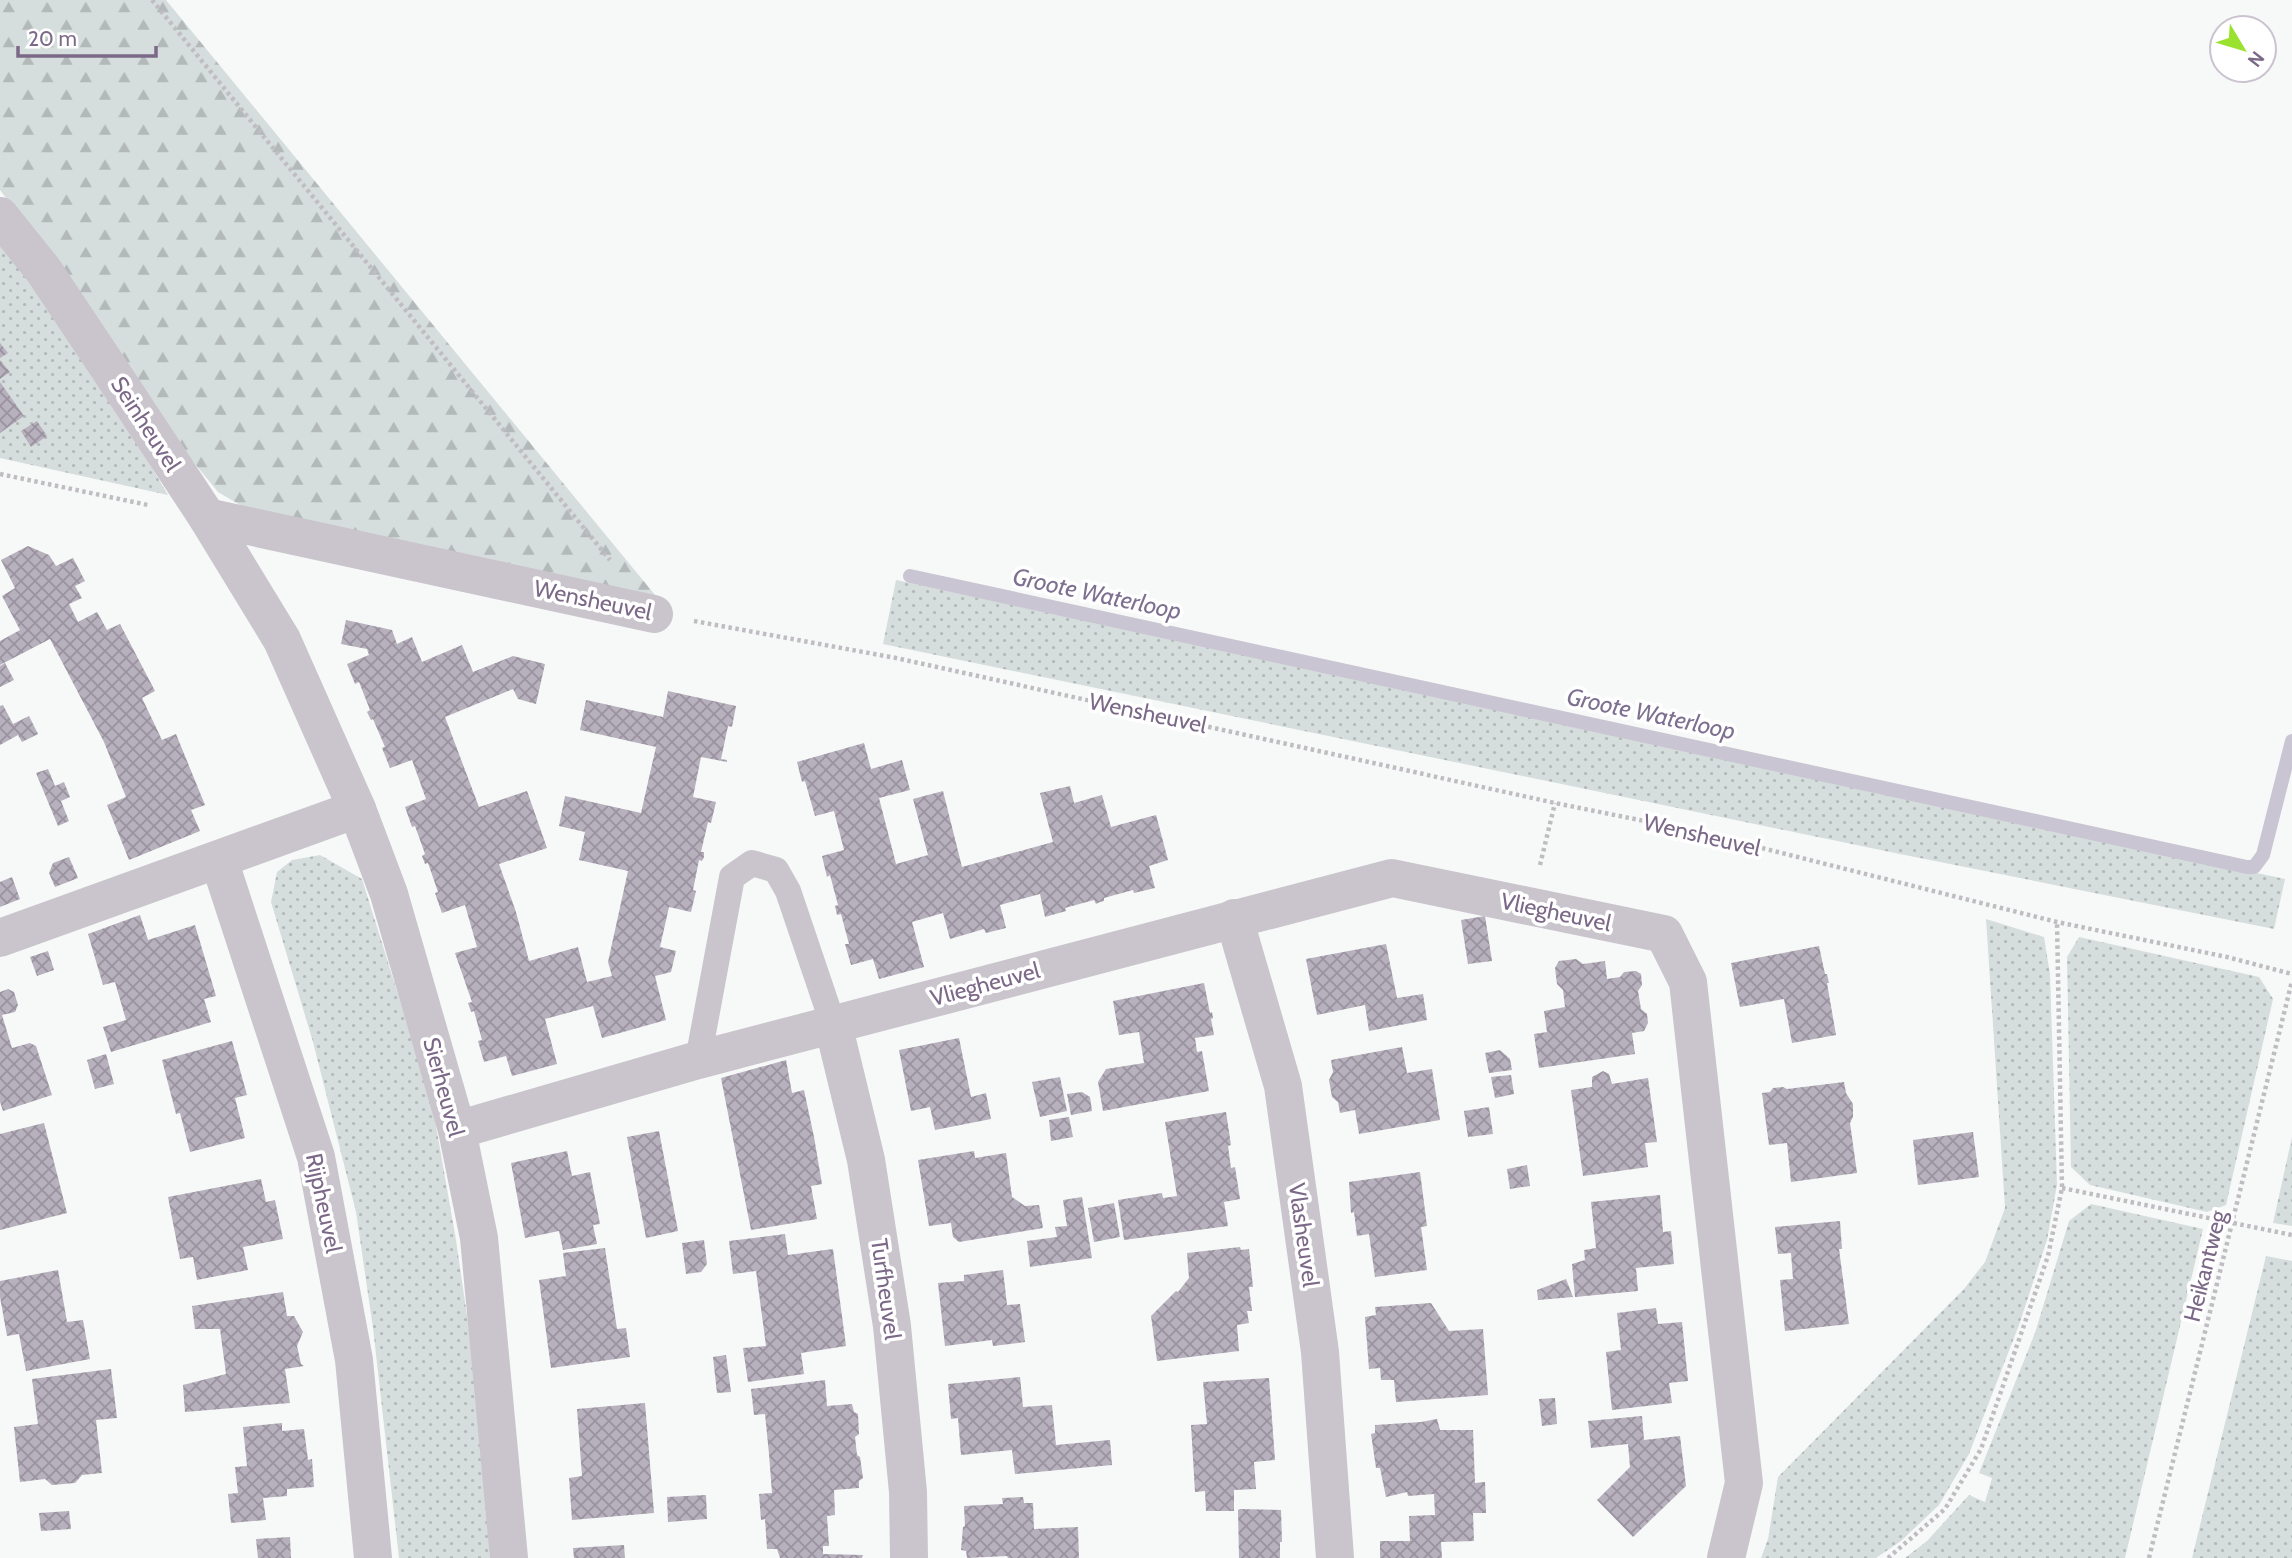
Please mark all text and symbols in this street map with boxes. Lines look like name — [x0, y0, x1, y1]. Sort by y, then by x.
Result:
scale bar — [18, 14, 156, 58]
north arrow — [2208, 14, 2278, 84]
text: 20 m — [28, 26, 77, 51]
text: N — [2243, 47, 2269, 72]
street label: Seinheuvel — [105, 371, 187, 477]
water label: Groote Waterloop — [1010, 562, 1184, 626]
street label: Wensheuvel — [532, 574, 655, 626]
water label: Groote Waterloop — [1564, 682, 1738, 746]
street label: Wensheuvel — [1087, 687, 1210, 739]
street label: Wensheuvel — [1641, 808, 1764, 862]
street label: Vliegheuvel — [1498, 887, 1614, 937]
street label: Vliegheuvel — [927, 956, 1043, 1012]
street label: Sierheuvel — [417, 1034, 471, 1140]
street label: Rijpheuvel — [300, 1151, 348, 1256]
street label: Vlasheuvel — [1283, 1181, 1325, 1289]
street label: Heikantweg — [2178, 1207, 2233, 1325]
street label: Turfheuvel — [865, 1237, 907, 1342]

